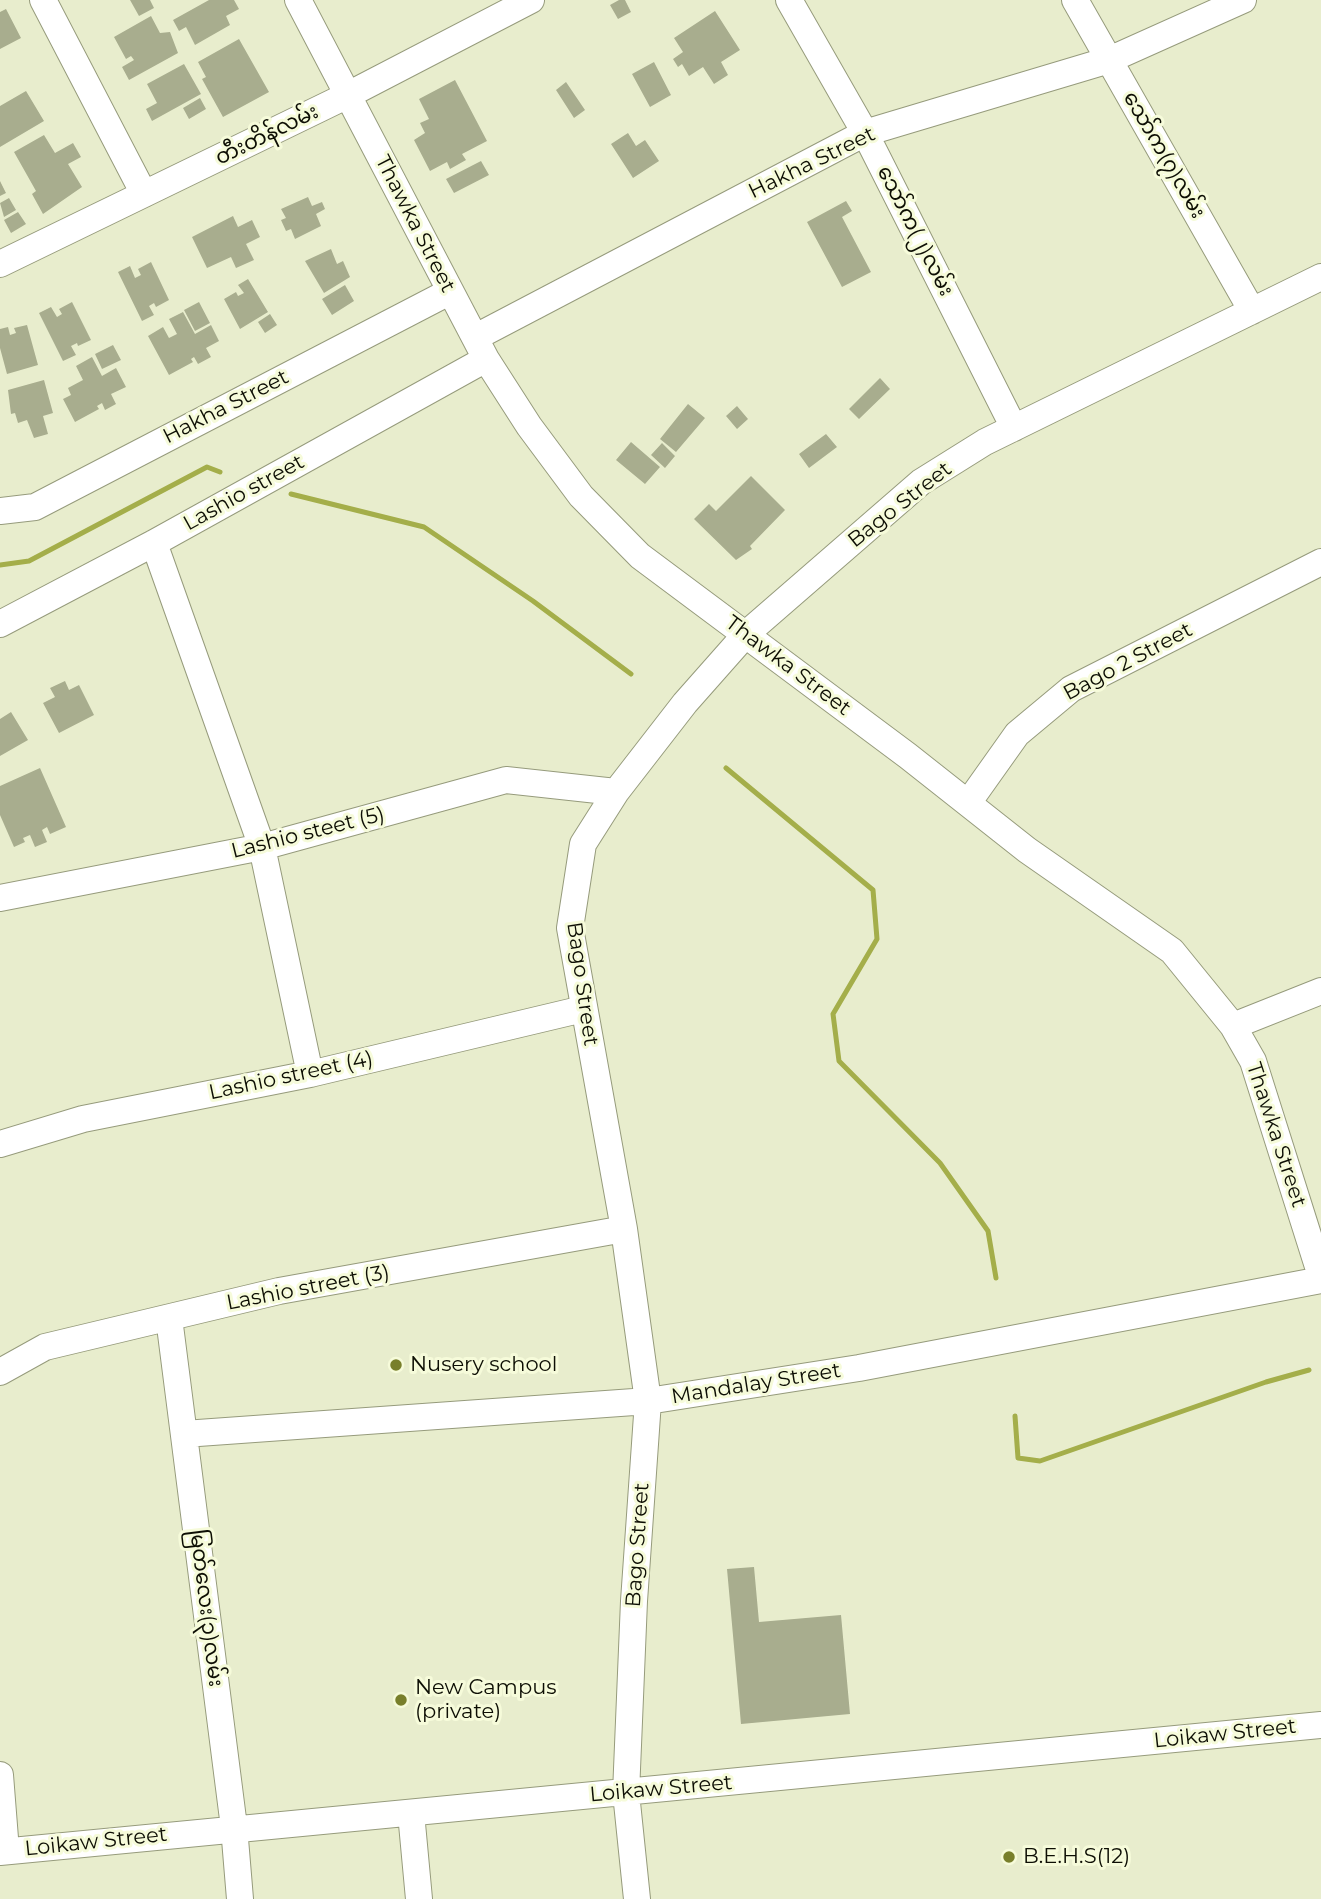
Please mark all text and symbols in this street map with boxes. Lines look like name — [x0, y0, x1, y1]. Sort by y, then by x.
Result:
street label: သော်က(၇)လမ်း — [1118, 87, 1210, 223]
street label: တီးတိန်လမ်း — [211, 99, 323, 171]
street label: Hakha Street — [745, 122, 879, 204]
street label: Thawka Street — [370, 151, 460, 297]
street label: သော်က(၂)လမ်း — [871, 162, 959, 300]
street label: Hakha Street — [159, 365, 293, 449]
street label: Lashio street — [179, 449, 309, 537]
street label: Bago Street — [843, 457, 957, 553]
street label: Thawka Street — [720, 611, 856, 721]
street label: Bago 2 Street — [1059, 617, 1197, 707]
street label: Lashio steet (5) — [229, 802, 387, 864]
street label: Bago Street — [561, 920, 603, 1048]
street label: Lashio street (4) — [207, 1046, 375, 1106]
street label: Thawka Street — [1241, 1059, 1311, 1211]
street label: Lashio street (3) — [224, 1260, 392, 1316]
place label: Nusery school — [410, 1352, 557, 1378]
marker: Nusery school — [388, 1357, 404, 1373]
street label: Mandalay Street — [669, 1358, 843, 1410]
street label: Bago Street — [621, 1482, 655, 1608]
street label: မြတ်လေး(၃)လမ်း — [184, 1528, 228, 1688]
place label: New Campus (private) — [415, 1675, 557, 1725]
marker: New Campus (private) — [393, 1692, 409, 1708]
street label: Loikaw Street — [1153, 1714, 1297, 1754]
street label: Loikaw Street — [589, 1770, 733, 1808]
street label: Loikaw Street — [24, 1822, 168, 1862]
place label: B.E.H.S(12) — [1023, 1844, 1130, 1870]
marker: B.E.H.S(12) — [1001, 1849, 1017, 1865]

